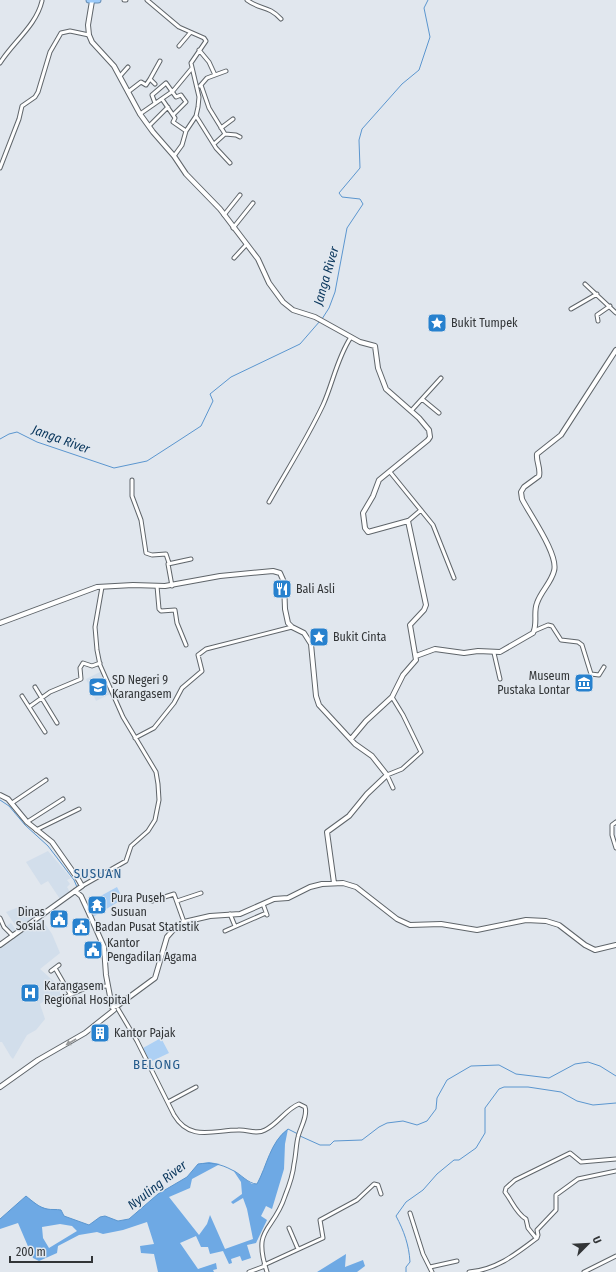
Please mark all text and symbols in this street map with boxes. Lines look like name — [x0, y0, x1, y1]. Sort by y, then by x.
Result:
water label: Janga River — [310, 244, 342, 308]
place icon: Bukit Tumpek — [426, 312, 448, 334]
place label: Bukit Tumpek — [451, 316, 518, 330]
water label: Janga River — [29, 421, 92, 457]
restaurant icon: Bali Asli — [271, 578, 293, 600]
place label: Bali Asli — [296, 582, 335, 596]
place icon: Bukit Cinta — [308, 626, 330, 648]
place label: Bukit Cinta — [333, 630, 386, 644]
place label: Museum Pustaka Lontar — [497, 669, 571, 697]
museum icon: Museum Pustaka Lontar — [573, 672, 595, 694]
place label: SD Negeri 9 Karangasem — [112, 673, 172, 701]
school or university icon: SD Negeri 9 Karangasem — [87, 676, 109, 698]
district label: SUSUAN — [74, 866, 122, 881]
place label: Pura Puseh Susuan — [111, 891, 165, 919]
temple icon: Pura Puseh Susuan — [86, 894, 108, 916]
place label: Dinas Sosial — [16, 905, 45, 933]
public building icon: Dinas Sosial — [48, 908, 70, 930]
public building icon: Badan Pusat Statistik — [70, 916, 92, 938]
place label: Badan Pusat Statistik — [95, 920, 200, 934]
place label: Kantor Pengadilan Agama — [107, 936, 197, 964]
public building icon: Kantor Pengadilan Agama — [82, 939, 104, 961]
place label: Karangasem Regional Hospital — [44, 979, 130, 1007]
hospital icon: Karangasem Regional Hospital — [19, 982, 41, 1004]
building icon: Kantor Pajak — [89, 1022, 111, 1044]
place label: Kantor Pajak — [114, 1026, 176, 1040]
one-way arrow — [65, 1038, 77, 1045]
district label: BELONG — [133, 1057, 181, 1072]
water label: Nyuling River — [125, 1157, 190, 1213]
north arrow — [568, 1224, 608, 1264]
text: U — [589, 1235, 604, 1246]
scale bar — [10, 1238, 92, 1264]
text: 200 m — [16, 1245, 46, 1259]

